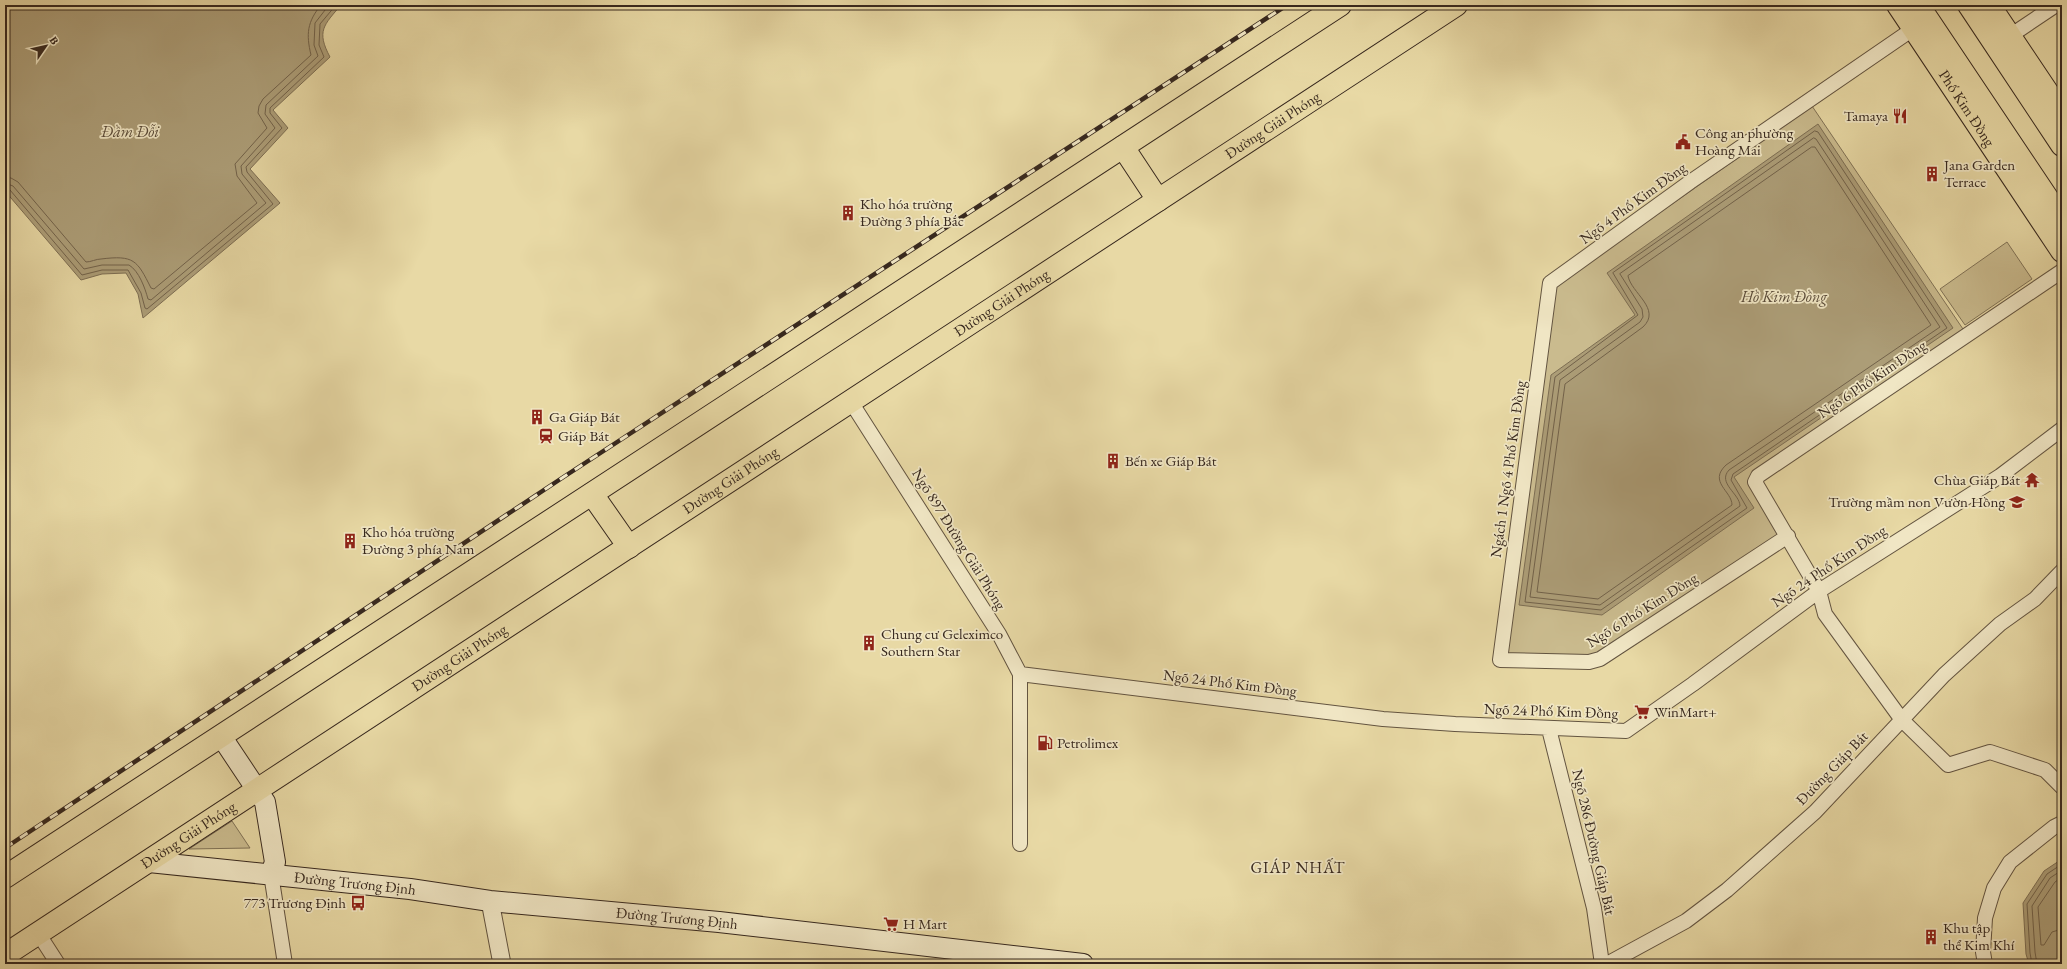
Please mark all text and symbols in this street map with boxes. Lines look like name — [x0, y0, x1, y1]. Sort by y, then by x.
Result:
north arrow — [26, 26, 66, 66]
text: B — [47, 34, 62, 47]
street label: Phố Kim Đồng — [1935, 66, 2000, 150]
street label: Đường Giải Phóng — [1221, 86, 1324, 163]
place label: Tamaya — [1844, 106, 1888, 125]
restaurant icon: Tamaya — [1891, 107, 1909, 125]
water label: Đầm Đỗi — [100, 121, 160, 142]
place label: Công an phường Hoàng Mai — [1695, 123, 1794, 159]
public building icon: Công an phường Hoàng Mai — [1674, 133, 1692, 151]
place label: Jana Garden Terrace — [1942, 155, 2015, 191]
street label: Ngõ 4 Phố Kim Đồng — [1576, 157, 1690, 248]
building icon: Jana Garden Terrace — [1923, 165, 1941, 183]
place label: Kho hóa trường Đường 3 phía Bắc — [860, 194, 964, 230]
building icon: Kho hóa trường Đường 3 phía Bắc — [839, 204, 857, 222]
street label: Đường Giải Phóng — [950, 264, 1053, 340]
water label: Hồ Kim Đồng — [1740, 286, 1828, 307]
street label: Ngõ 6 Phố Kim Đồng — [1814, 335, 1930, 422]
street label: Ngách 1 Ngõ 4 Phố Kim Đồng — [1486, 379, 1529, 559]
place label: Ga Giáp Bát — [549, 407, 620, 426]
building icon: Ga Giáp Bát — [528, 408, 546, 426]
place label: Giáp Bát — [558, 426, 609, 445]
station icon: Giáp Bát — [537, 427, 555, 445]
street label: Đường Giải Phóng — [679, 441, 782, 518]
place label: Bến xe Giáp Bát — [1125, 451, 1217, 470]
building icon: Bến xe Giáp Bát — [1104, 452, 1122, 470]
street label: Ngõ 897 Đường Giải Phóng — [908, 464, 1011, 613]
place label: Chùa Giáp Bát — [1934, 470, 2020, 489]
temple icon: Chùa Giáp Bát — [2023, 471, 2041, 489]
place label: Trường mầm non Vườn Hồng — [1828, 492, 2005, 511]
school or university icon: Trường mầm non Vườn Hồng — [2008, 493, 2026, 511]
street label: Ngõ 24 Phố Kim Đồng — [1768, 520, 1890, 611]
place label: Kho hóa trường Đường 3 phía Nam — [362, 522, 475, 558]
building icon: Kho hóa trường Đường 3 phía Nam — [341, 532, 359, 550]
street label: Ngõ 6 Phố Kim Đồng — [1583, 568, 1701, 651]
street label: Đường Giải Phóng — [408, 619, 511, 695]
place label: Chung cư Geleximco Southern Star — [881, 624, 1003, 660]
building icon: Chung cư Geleximco Southern Star — [860, 634, 878, 652]
street label: Ngõ 24 Phố Kim Đồng — [1162, 665, 1298, 700]
street label: Ngõ 24 Phố Kim Đồng — [1484, 699, 1619, 722]
place label: WinMart+ — [1654, 702, 1717, 721]
supermarket icon: WinMart+ — [1633, 703, 1651, 721]
street label: Đường Giáp Bát — [1792, 726, 1872, 809]
place label: Petrolimex — [1057, 733, 1119, 752]
fuel station icon: Petrolimex — [1036, 734, 1054, 752]
street label: Ngõ 286 Đường Giáp Bát — [1568, 767, 1621, 917]
street label: Đường Giải Phóng — [137, 796, 240, 873]
district label: GIÁP NHẤT — [1250, 857, 1346, 878]
street label: Đường Trương Định — [293, 867, 418, 899]
place label: 773 Trương Định — [244, 893, 346, 912]
bus stop icon: 773 Trương Định — [349, 894, 367, 912]
street label: Đường Trương Định — [615, 903, 739, 933]
place label: H Mart — [903, 914, 947, 933]
supermarket icon: H Mart — [882, 915, 900, 933]
place label: Khu tập thể Kim Khí — [1943, 918, 2015, 954]
building icon: Khu tập thể Kim Khí — [1922, 928, 1940, 946]

